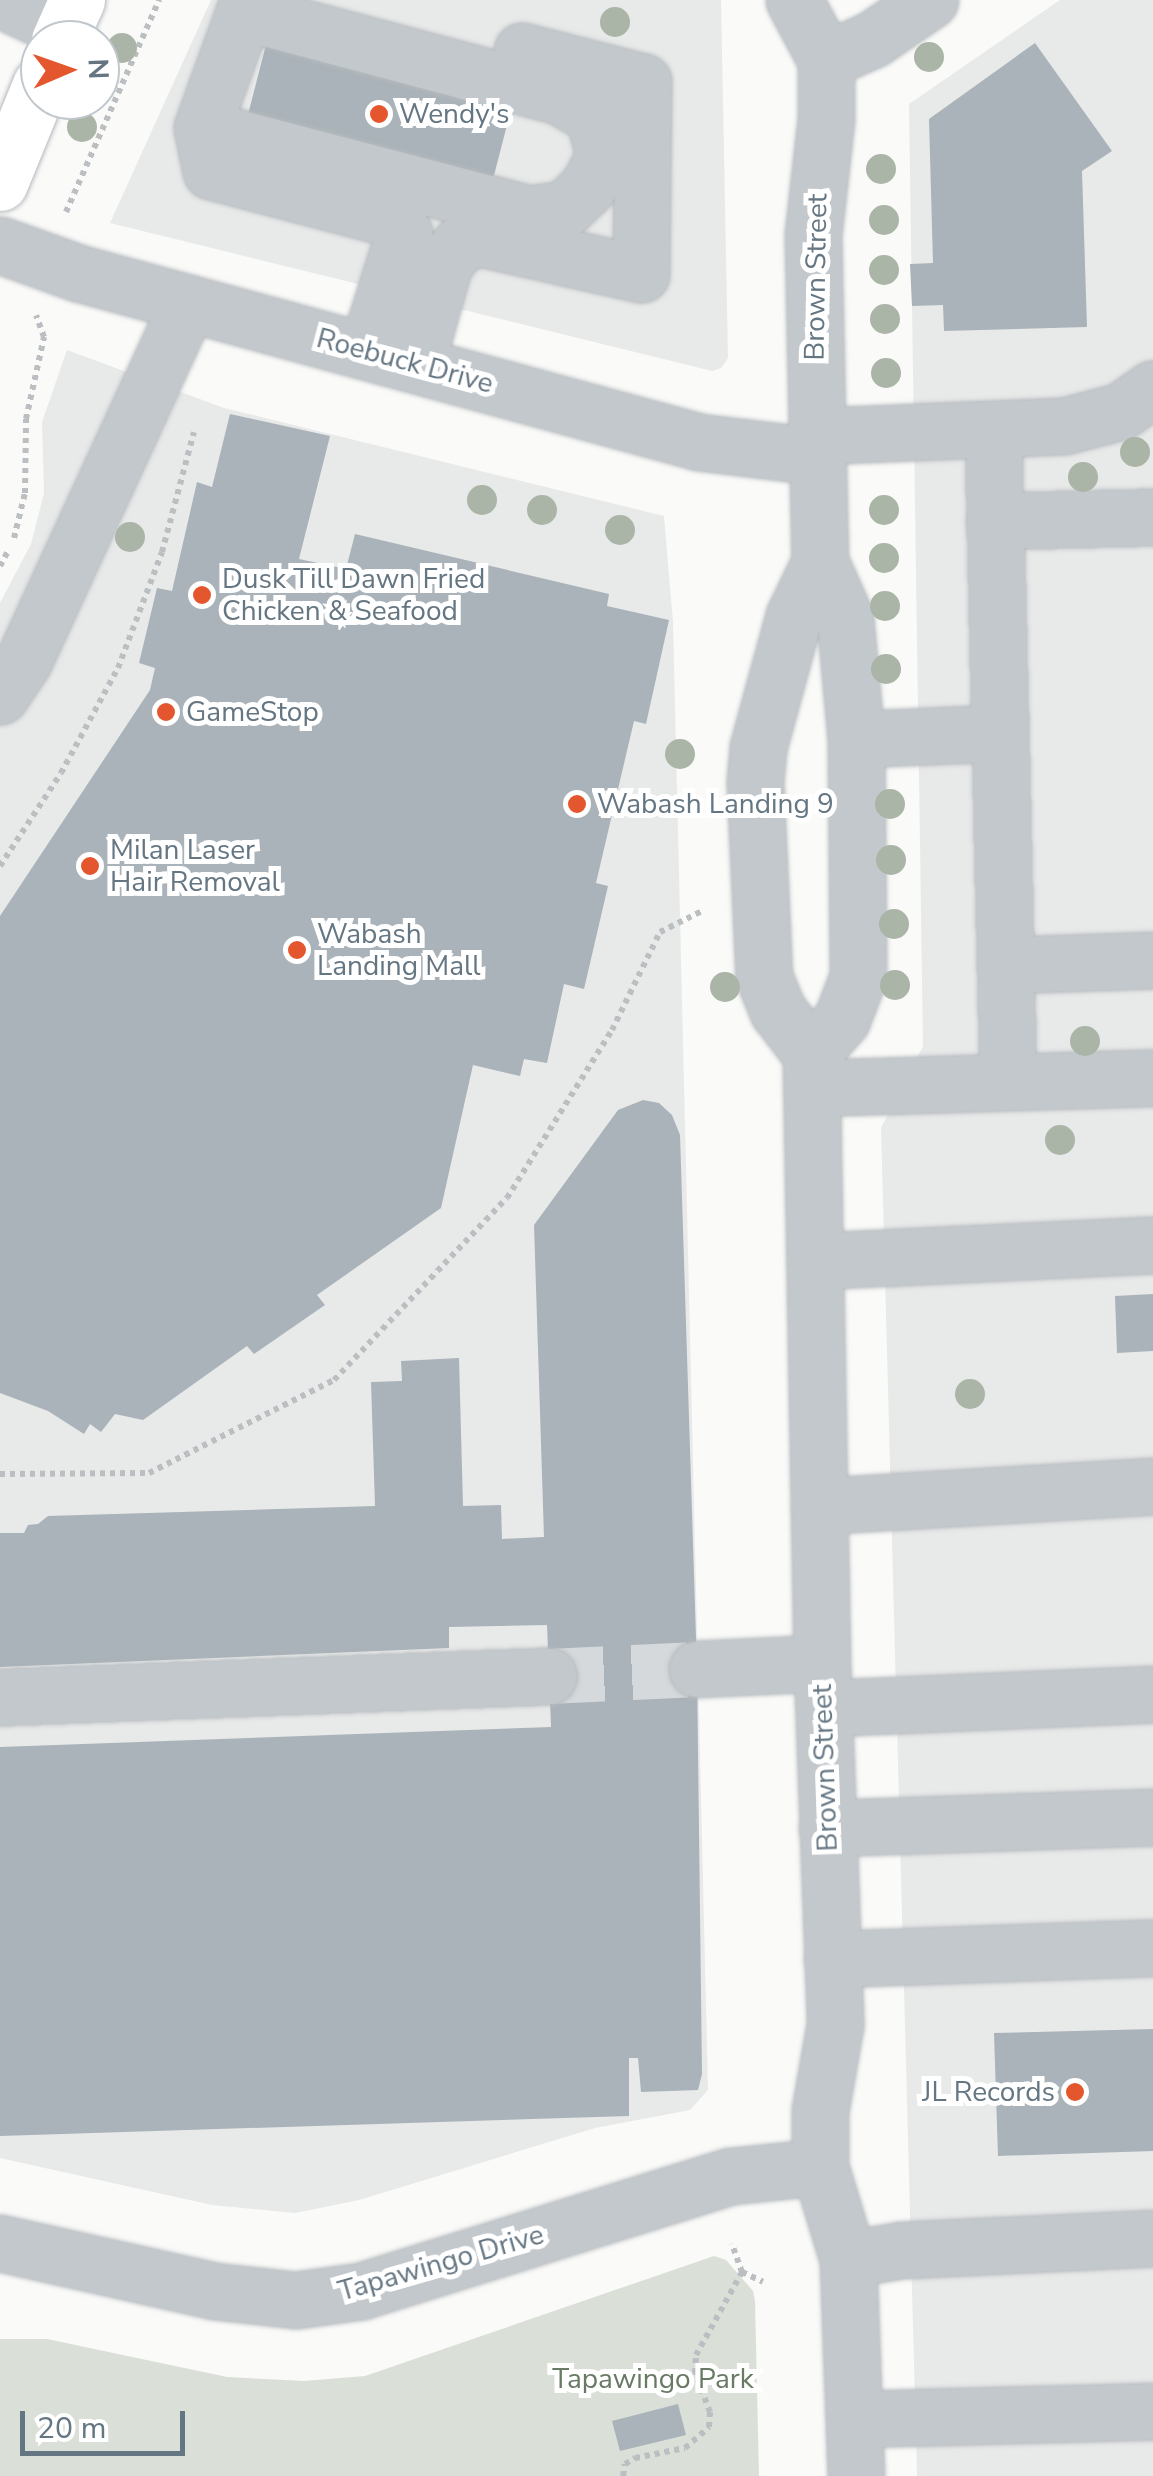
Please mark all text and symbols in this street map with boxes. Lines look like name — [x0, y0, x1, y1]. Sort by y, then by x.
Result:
north arrow — [20, 20, 120, 120]
text: N — [79, 58, 117, 80]
place label: Wendy's — [399, 97, 509, 131]
marker: Wendy's — [368, 103, 390, 125]
street label: Brown Street — [798, 193, 834, 361]
street label: Roebuck Drive — [313, 321, 497, 401]
place label: Dusk Till Dawn Fried Chicken & Seafood — [222, 562, 485, 628]
marker: Dusk Till Dawn Fried Chicken & Seafood — [191, 584, 213, 606]
place label: GameStop — [186, 695, 319, 729]
marker: GameStop — [155, 701, 177, 723]
place label: Wabash Landing 9 — [597, 787, 834, 821]
marker: Wabash Landing 9 — [566, 793, 588, 815]
place label: Milan Laser Hair Removal — [110, 833, 280, 899]
marker: Milan Laser Hair Removal — [79, 855, 101, 877]
place label: Wabash Landing Mall — [317, 917, 481, 983]
marker: Wabash Landing Mall — [286, 939, 308, 961]
street label: Brown Street — [805, 1684, 845, 1852]
place label: JL Records — [922, 2075, 1055, 2109]
marker: JL Records — [1064, 2081, 1086, 2103]
street label: Tapawingo Drive — [334, 2218, 548, 2308]
park label: Tapawingo Park — [552, 2362, 754, 2396]
scale bar — [25, 2391, 190, 2453]
text: 20 m — [37, 2408, 106, 2449]

